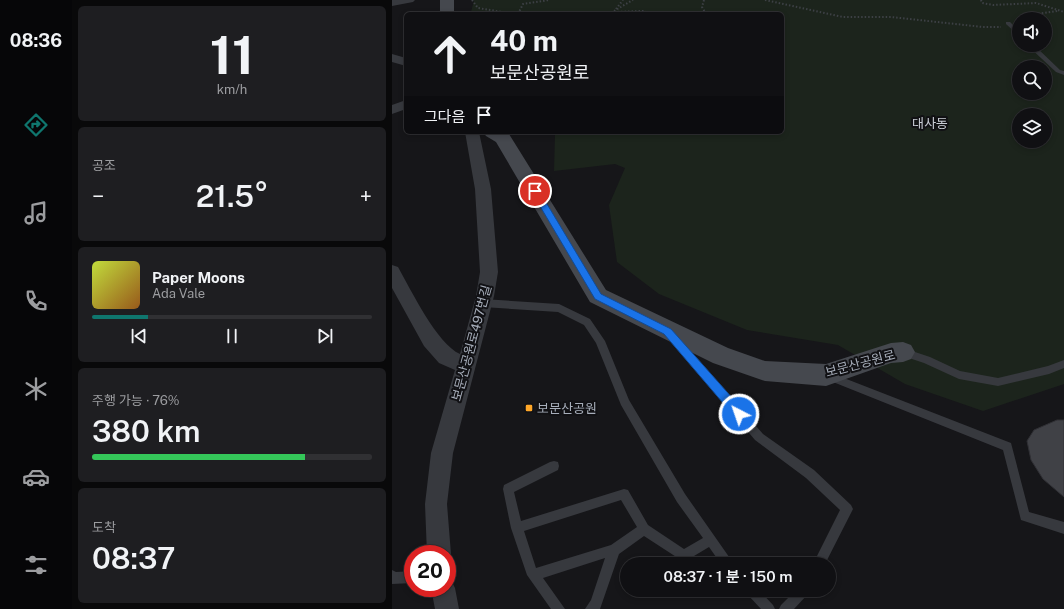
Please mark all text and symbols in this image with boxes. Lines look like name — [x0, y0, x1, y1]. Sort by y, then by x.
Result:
map controls — [1012, 12, 1052, 148]
button: sound — [1012, 12, 1052, 52]
text: 40 m — [490, 24, 558, 57]
text: 11 — [210, 25, 254, 86]
icon: ahead — [424, 28, 476, 80]
text: 08:36 — [10, 30, 62, 51]
button: search — [1012, 60, 1052, 100]
text: 보문산공원로 — [490, 62, 589, 83]
text: km/h — [217, 82, 247, 97]
icon: arrive — [473, 104, 495, 126]
text: 그다음 — [424, 108, 465, 125]
button: layers — [1012, 108, 1052, 148]
icon: directions — [22, 111, 50, 139]
district label: 대사동 — [912, 116, 948, 131]
text: 공조 — [92, 158, 116, 173]
pin — [518, 174, 552, 208]
text: 21.5° — [196, 178, 268, 214]
icon: arrive — [524, 180, 546, 202]
text: − — [92, 183, 104, 209]
text: + — [360, 183, 372, 209]
icon: music — [22, 199, 50, 227]
text: Paper Moons — [152, 269, 245, 286]
street label: 보문산공원로497번길 — [449, 283, 494, 403]
text: Ada Vale — [152, 286, 205, 301]
icon: phone — [22, 287, 50, 315]
icon: previous — [128, 325, 150, 347]
icon: pause — [221, 325, 243, 347]
icon: next — [314, 325, 336, 347]
street label: 보문산공원로 — [824, 347, 897, 380]
icon: climate — [22, 375, 50, 403]
text: 주행 가능 · 76% — [92, 393, 180, 408]
position arrow — [718, 393, 760, 435]
place label: 보문산공원 — [537, 401, 597, 416]
marker: 보문산공원 — [524, 403, 534, 413]
text: 380 km — [92, 413, 201, 449]
icon: car — [22, 463, 50, 491]
text: 도착 — [92, 520, 116, 535]
text: 08:37 — [92, 540, 175, 576]
speed limit sign: 20 — [404, 545, 456, 597]
icon: filters — [22, 551, 50, 579]
text: 08:37 · 1 분 · 150 m — [664, 568, 792, 585]

